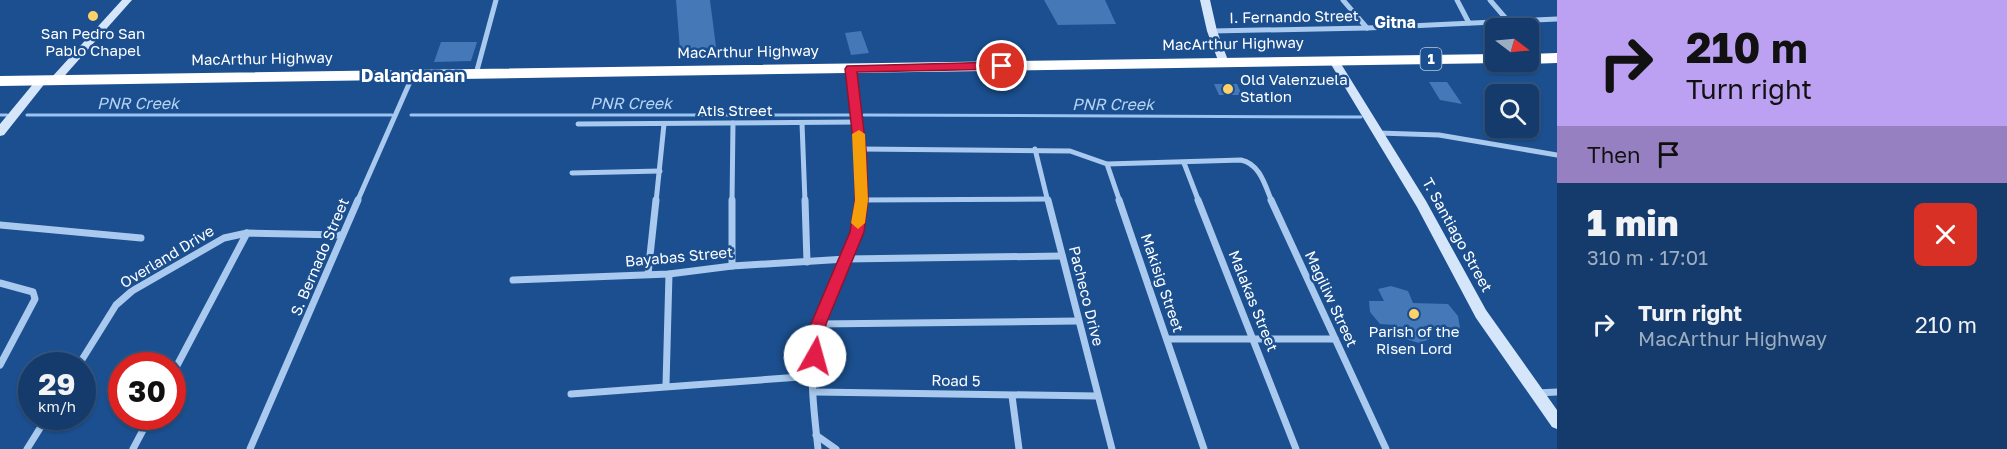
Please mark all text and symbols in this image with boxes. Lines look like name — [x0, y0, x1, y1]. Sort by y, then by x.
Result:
street label: I. Fernando Street — [1229, 6, 1359, 26]
marker: San Pedro San Pablo Chapel — [86, 9, 100, 23]
district label: Gitna — [1374, 12, 1416, 32]
north arrow — [1485, 18, 1539, 72]
map controls — [1485, 18, 1539, 138]
text: 210 m — [1686, 22, 1808, 72]
place label: San Pedro San Pablo Chapel — [41, 24, 145, 59]
icon: right — [1587, 24, 1665, 102]
street label: MacArthur Highway — [1162, 33, 1305, 53]
pin — [976, 40, 1027, 91]
street label: MacArthur Highway — [677, 41, 820, 61]
street label: MacArthur Highway — [191, 48, 334, 68]
road number: 1 — [1420, 48, 1442, 70]
icon: arrive — [985, 49, 1018, 82]
district label: Dalandanan — [361, 64, 465, 86]
place label: Old Valenzuela Station — [1240, 70, 1348, 105]
text: Turn right — [1686, 73, 1812, 105]
marker: Old Valenzuela Station — [1221, 82, 1235, 96]
button: search — [1485, 84, 1539, 138]
water label: PNR Creek — [97, 93, 181, 113]
water label: PNR Creek — [590, 93, 674, 113]
water label: PNR Creek — [1072, 94, 1156, 114]
street label: Atis Street — [697, 101, 773, 119]
icon: arrive — [1652, 138, 1685, 171]
text: Then — [1587, 141, 1640, 168]
street label: T. Santiago Street — [1419, 174, 1497, 295]
street label: S. Bernado Street — [286, 195, 352, 318]
text: 1 min — [1587, 201, 1678, 244]
button: close — [1914, 203, 1977, 266]
street label: Overland Drive — [116, 221, 217, 291]
street label: Makisig Street — [1138, 231, 1188, 334]
street label: Bayabas Street — [624, 242, 734, 270]
street label: Pacheco Drive — [1066, 244, 1108, 348]
text: 310 m · 17:01 — [1587, 245, 1708, 269]
street label: Malakas Street — [1225, 247, 1282, 354]
street label: Magiliw Street — [1302, 248, 1362, 349]
text: Turn right — [1638, 299, 1742, 326]
marker: Parish of the Risen Lord — [1407, 307, 1421, 321]
icon: right — [1587, 308, 1620, 341]
text: 210 m — [1915, 311, 1977, 338]
place label: Parish of the Risen Lord — [1369, 322, 1460, 357]
position arrow — [783, 324, 847, 388]
text: MacArthur Highway — [1638, 326, 1827, 350]
speed limit sign: 30 — [108, 352, 186, 430]
text: 29 — [38, 366, 76, 402]
street label: Road 5 — [931, 371, 981, 389]
text: km/h — [38, 397, 76, 415]

